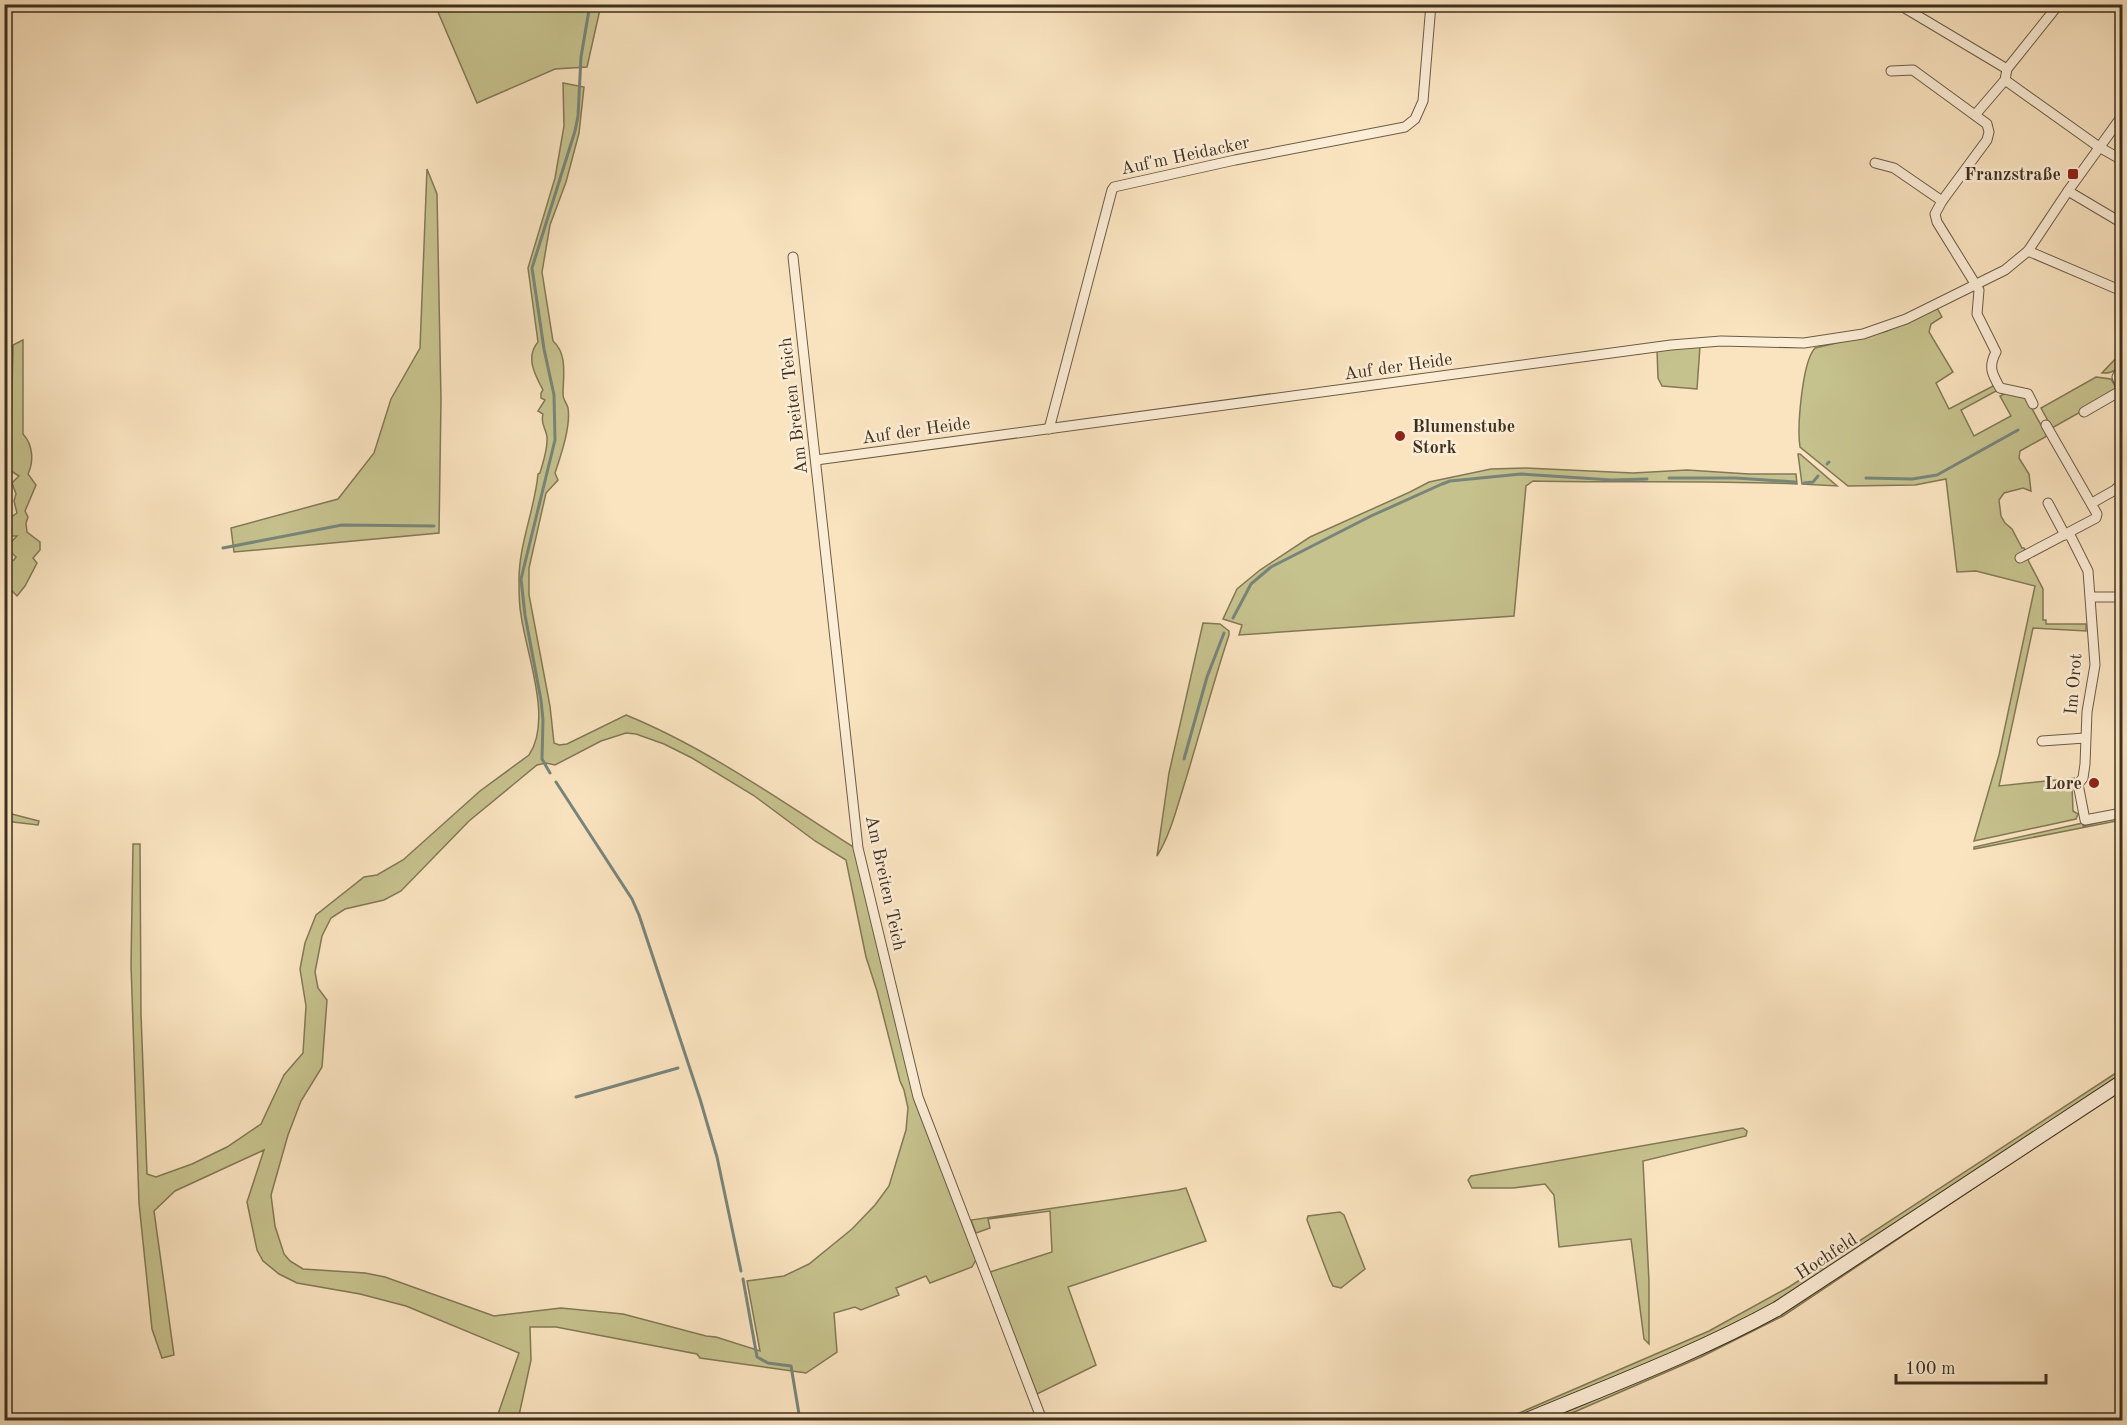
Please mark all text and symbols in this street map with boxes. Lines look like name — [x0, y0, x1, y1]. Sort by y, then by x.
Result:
street label: Auf'm Heidacker — [1119, 133, 1252, 178]
place label: Franzstraße — [1964, 166, 2061, 184]
marker: Franzstraße — [2066, 167, 2080, 181]
street label: Am Breiten Teich — [777, 336, 811, 475]
street label: Auf der Heide — [1343, 350, 1454, 384]
street label: Auf der Heide — [861, 414, 972, 448]
place label: Blumenstube Stork — [1412, 418, 1515, 457]
marker: Blumenstube Stork — [1393, 429, 1407, 443]
street label: Im Orot — [2062, 653, 2086, 716]
place label: Lore — [2045, 775, 2082, 793]
marker: Lore — [2087, 776, 2101, 790]
street label: Am Breiten Teich — [862, 814, 908, 953]
street label: Hochfeld — [1793, 1230, 1860, 1283]
scale bar — [1896, 1347, 2046, 1385]
text: 100 m — [1905, 1360, 1956, 1378]

